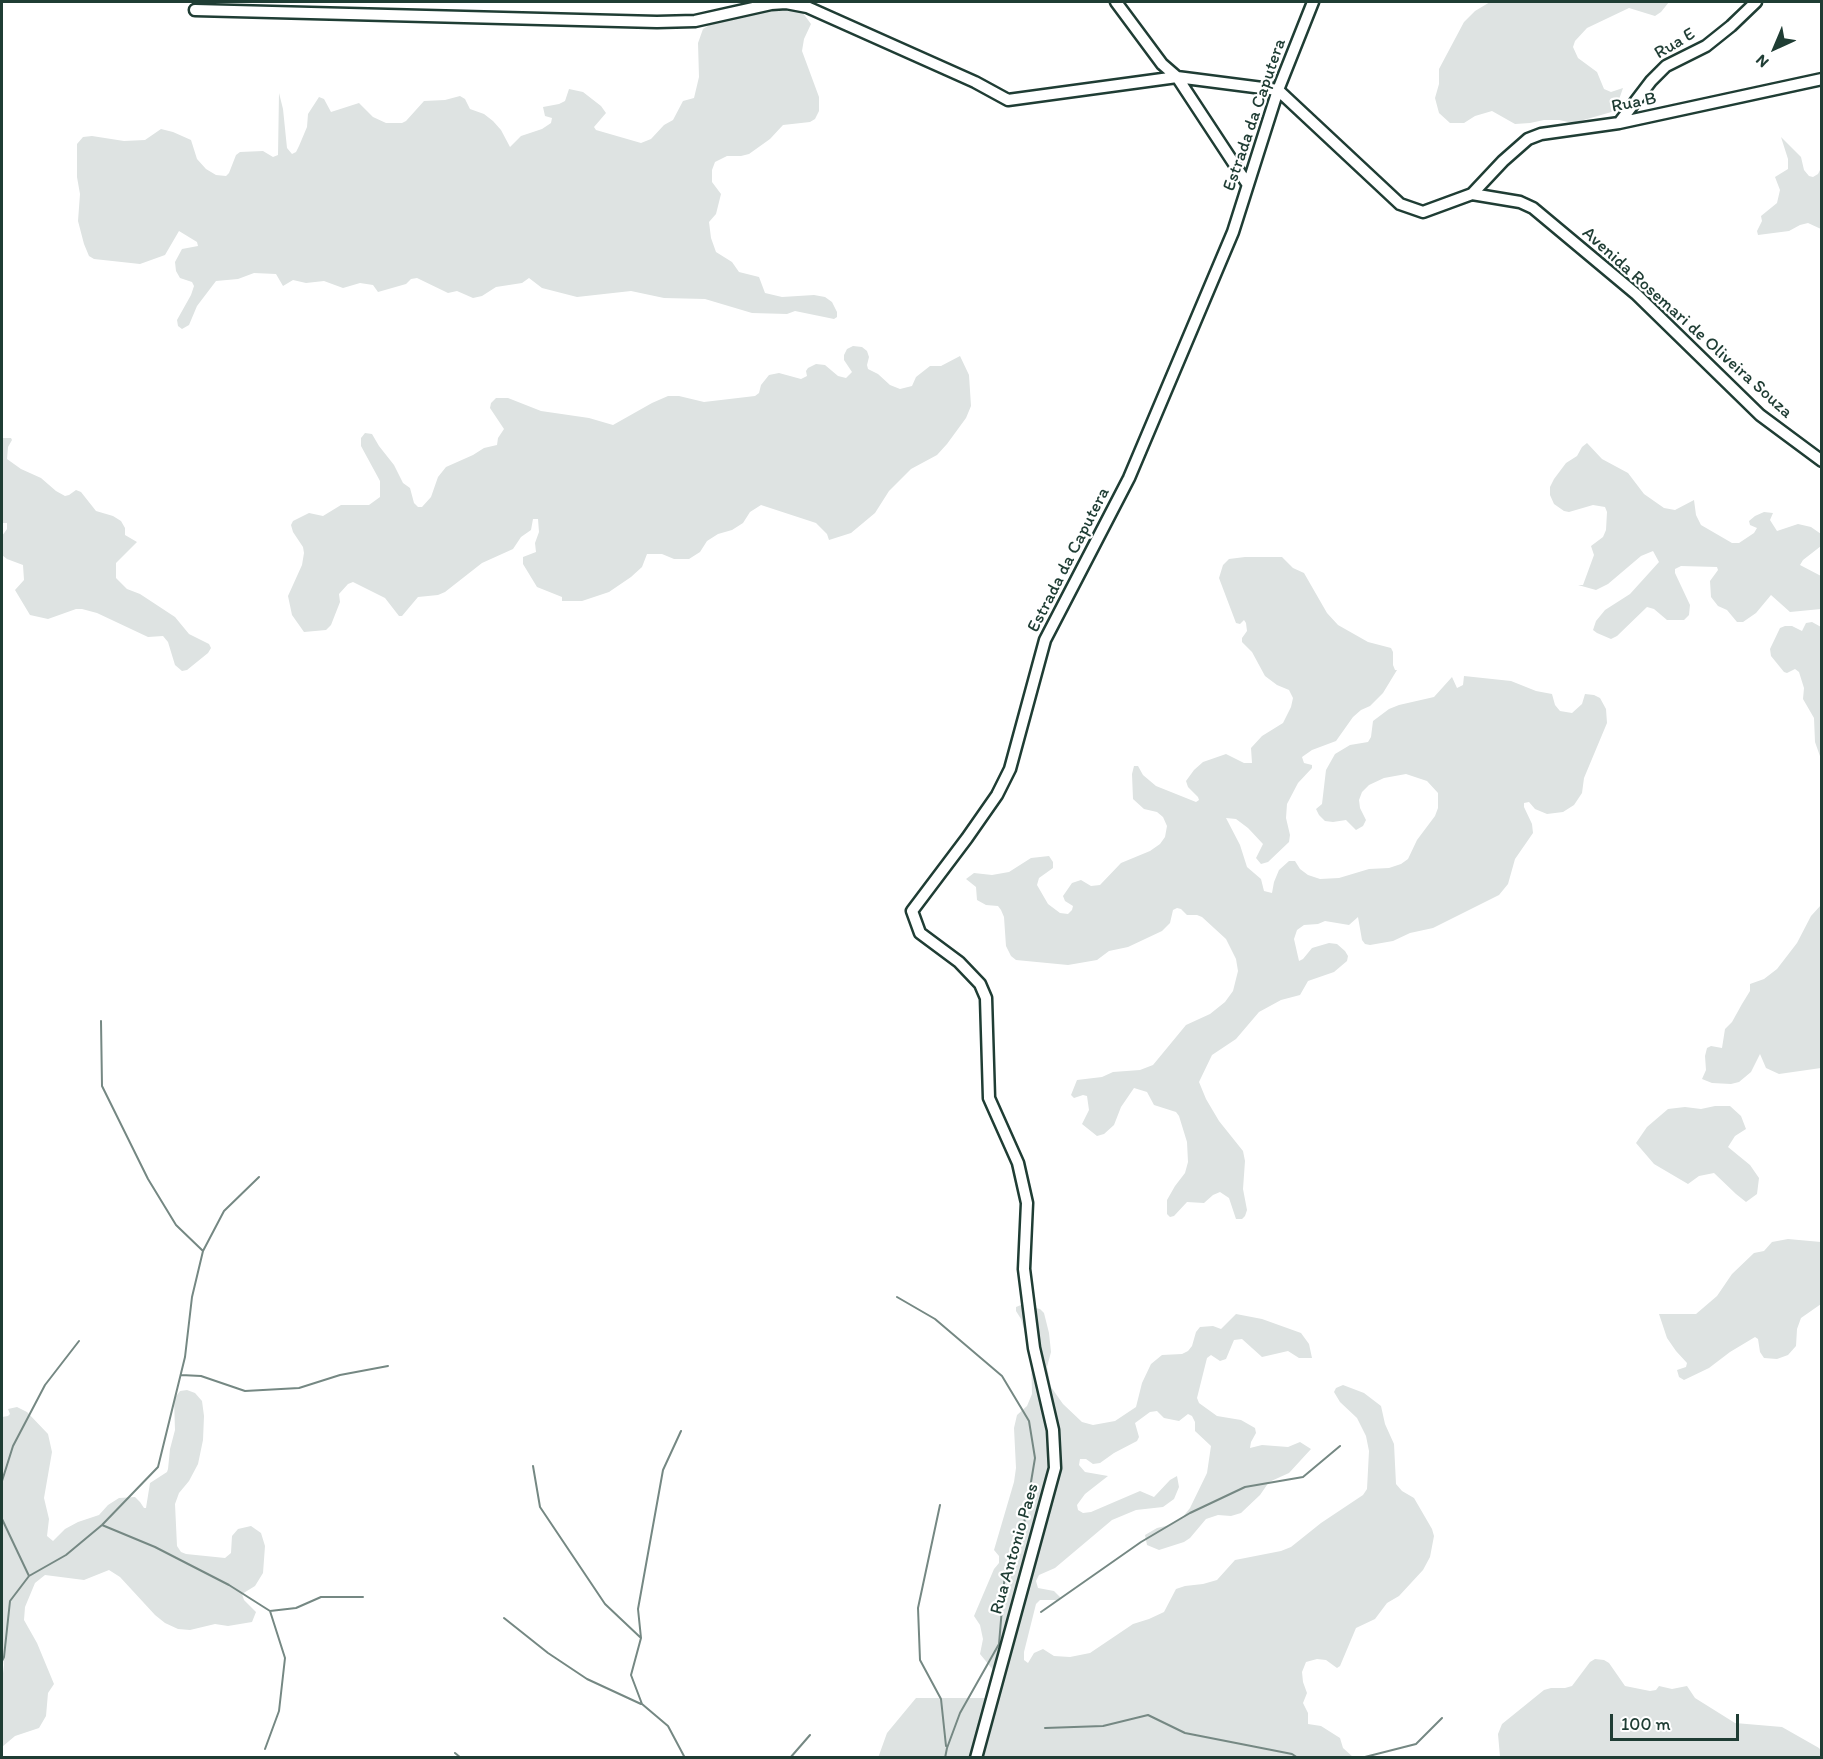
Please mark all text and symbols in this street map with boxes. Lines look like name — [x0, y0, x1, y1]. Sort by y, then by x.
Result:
north arrow — [1745, 18, 1805, 78]
street label: Rua E — [1651, 23, 1699, 65]
street label: Estrada da Caputera — [1219, 36, 1291, 194]
text: N — [1752, 51, 1773, 72]
street label: Rua B — [1610, 88, 1658, 118]
street label: Avenida Rosemari de Oliveira Souza — [1577, 223, 1797, 423]
street label: Estrada da Caputera — [1023, 484, 1115, 636]
street label: Rua Antonio Paes — [986, 1481, 1044, 1617]
scale bar — [1613, 1702, 1742, 1740]
text: 100 m — [1621, 1713, 1671, 1735]

